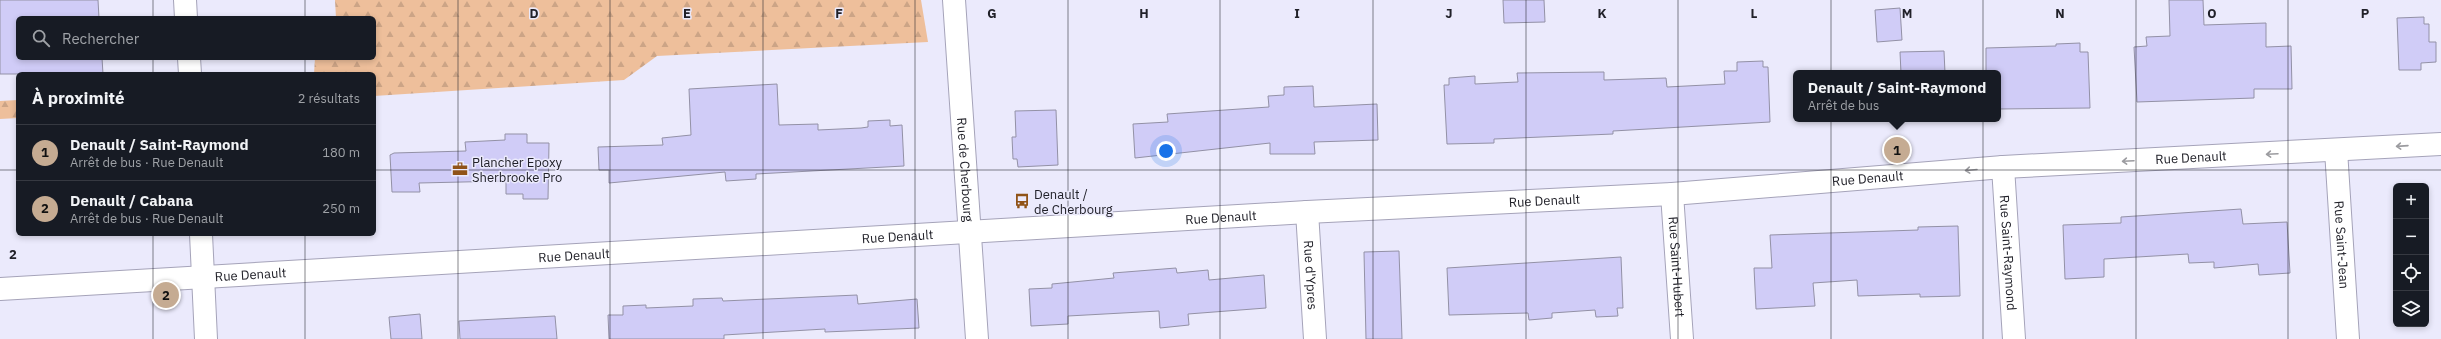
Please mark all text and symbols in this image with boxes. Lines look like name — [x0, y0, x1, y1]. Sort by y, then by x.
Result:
text: D — [529, 5, 539, 22]
text: E — [683, 5, 691, 22]
text: F — [835, 5, 843, 22]
text: G — [987, 5, 997, 22]
text: H — [1139, 5, 1149, 22]
text: I — [1294, 5, 1300, 22]
text: J — [1445, 5, 1453, 22]
text: K — [1597, 5, 1607, 22]
text: L — [1751, 5, 1758, 22]
text: M — [1902, 5, 1912, 22]
text: N — [2055, 5, 2065, 22]
text: O — [2207, 5, 2217, 22]
text: P — [2361, 5, 2370, 22]
search box — [16, 16, 376, 60]
icon: search — [30, 27, 52, 49]
text: Rechercher — [62, 29, 139, 48]
popup — [1793, 70, 2001, 122]
text: Denault / Saint-Raymond — [1808, 78, 1986, 97]
text: À proximité — [32, 87, 125, 109]
text: 2 résultats — [298, 90, 360, 107]
text: Arrêt de bus — [1808, 97, 1879, 114]
street label: Rue de Cherbourg — [953, 117, 977, 223]
text: Denault / Saint-Raymond — [70, 135, 249, 154]
pin: 1 — [1884, 135, 1910, 165]
your location — [1156, 141, 1176, 161]
one-way arrow — [2396, 143, 2409, 150]
text: 1 — [41, 144, 49, 161]
text: 180 m — [322, 144, 360, 161]
street label: Rue Denault — [2155, 147, 2227, 168]
one-way arrow — [2266, 150, 2279, 157]
text: Arrêt de bus · Rue Denault — [70, 154, 223, 171]
place label: Plancher Epoxy Sherbrooke Pro — [472, 154, 562, 186]
one-way arrow — [2122, 157, 2135, 165]
office icon: Plancher Epoxy Sherbrooke Pro — [451, 160, 469, 178]
one-way arrow — [1965, 166, 1978, 174]
street label: Rue Denault — [1831, 167, 1904, 190]
map controls — [2393, 183, 2429, 327]
button: + — [2393, 183, 2429, 219]
place label: Denault / de Cherbourg — [1034, 186, 1113, 218]
text: Denault / Cabana — [70, 191, 193, 210]
street label: Rue Denault — [1508, 191, 1581, 211]
bus stop icon: Denault / de Cherbourg — [1013, 192, 1031, 210]
street label: Rue Saint-Raymond — [1996, 195, 2020, 311]
text: 2 — [41, 200, 49, 217]
text: 250 m — [322, 200, 360, 217]
street label: Rue Saint-Jean — [2330, 200, 2353, 289]
street label: Rue Denault — [1185, 207, 1257, 228]
text: Arrêt de bus · Rue Denault — [70, 210, 223, 227]
street label: Rue Saint-Hubert — [1665, 216, 1688, 318]
button: − — [2393, 219, 2429, 255]
street label: Rue Denault — [861, 226, 934, 247]
street label: Rue d'Ypres — [1300, 240, 1321, 310]
street label: Rue Denault — [538, 245, 610, 266]
text: 2 — [9, 246, 17, 263]
button: locate — [2393, 255, 2429, 291]
street label: Rue Denault — [214, 264, 287, 285]
pin: 2 — [153, 280, 179, 310]
button: layers — [2393, 291, 2429, 327]

